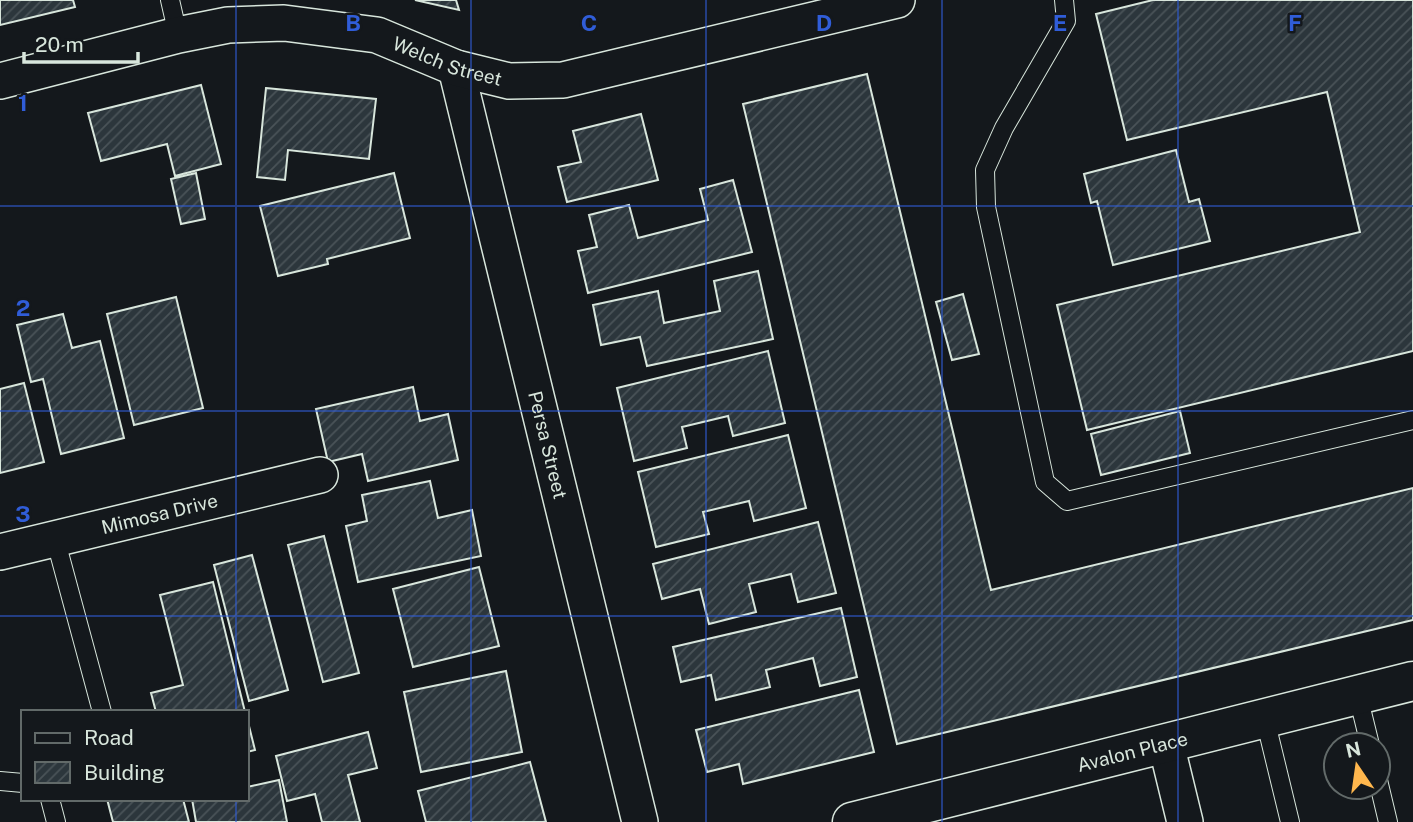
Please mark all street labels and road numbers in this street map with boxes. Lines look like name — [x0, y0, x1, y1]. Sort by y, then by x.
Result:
street label: Welch Street — [389, 32, 504, 90]
street label: Persa Street — [524, 389, 572, 501]
street label: Mimosa Drive — [99, 489, 220, 538]
street label: Avalon Place — [1075, 727, 1190, 776]

